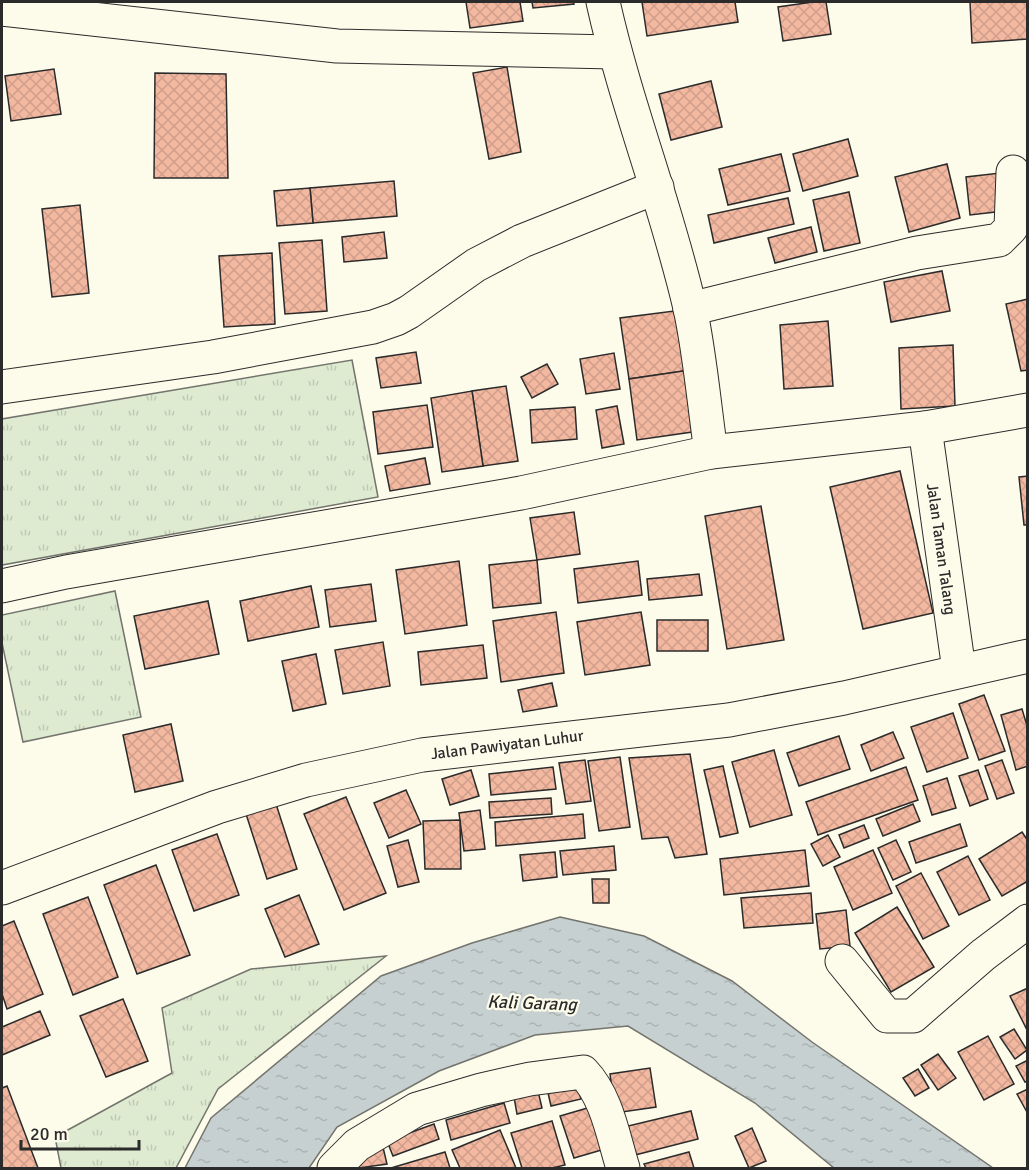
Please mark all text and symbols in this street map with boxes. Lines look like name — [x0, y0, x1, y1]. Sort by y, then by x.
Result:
street label: Jalan Taman Talang — [922, 482, 960, 616]
street label: Jalan Pawiyatan Luhur — [430, 726, 585, 764]
water label: Kali Garang — [487, 990, 579, 1016]
scale bar — [21, 1113, 140, 1151]
text: 20 m — [30, 1123, 68, 1145]

